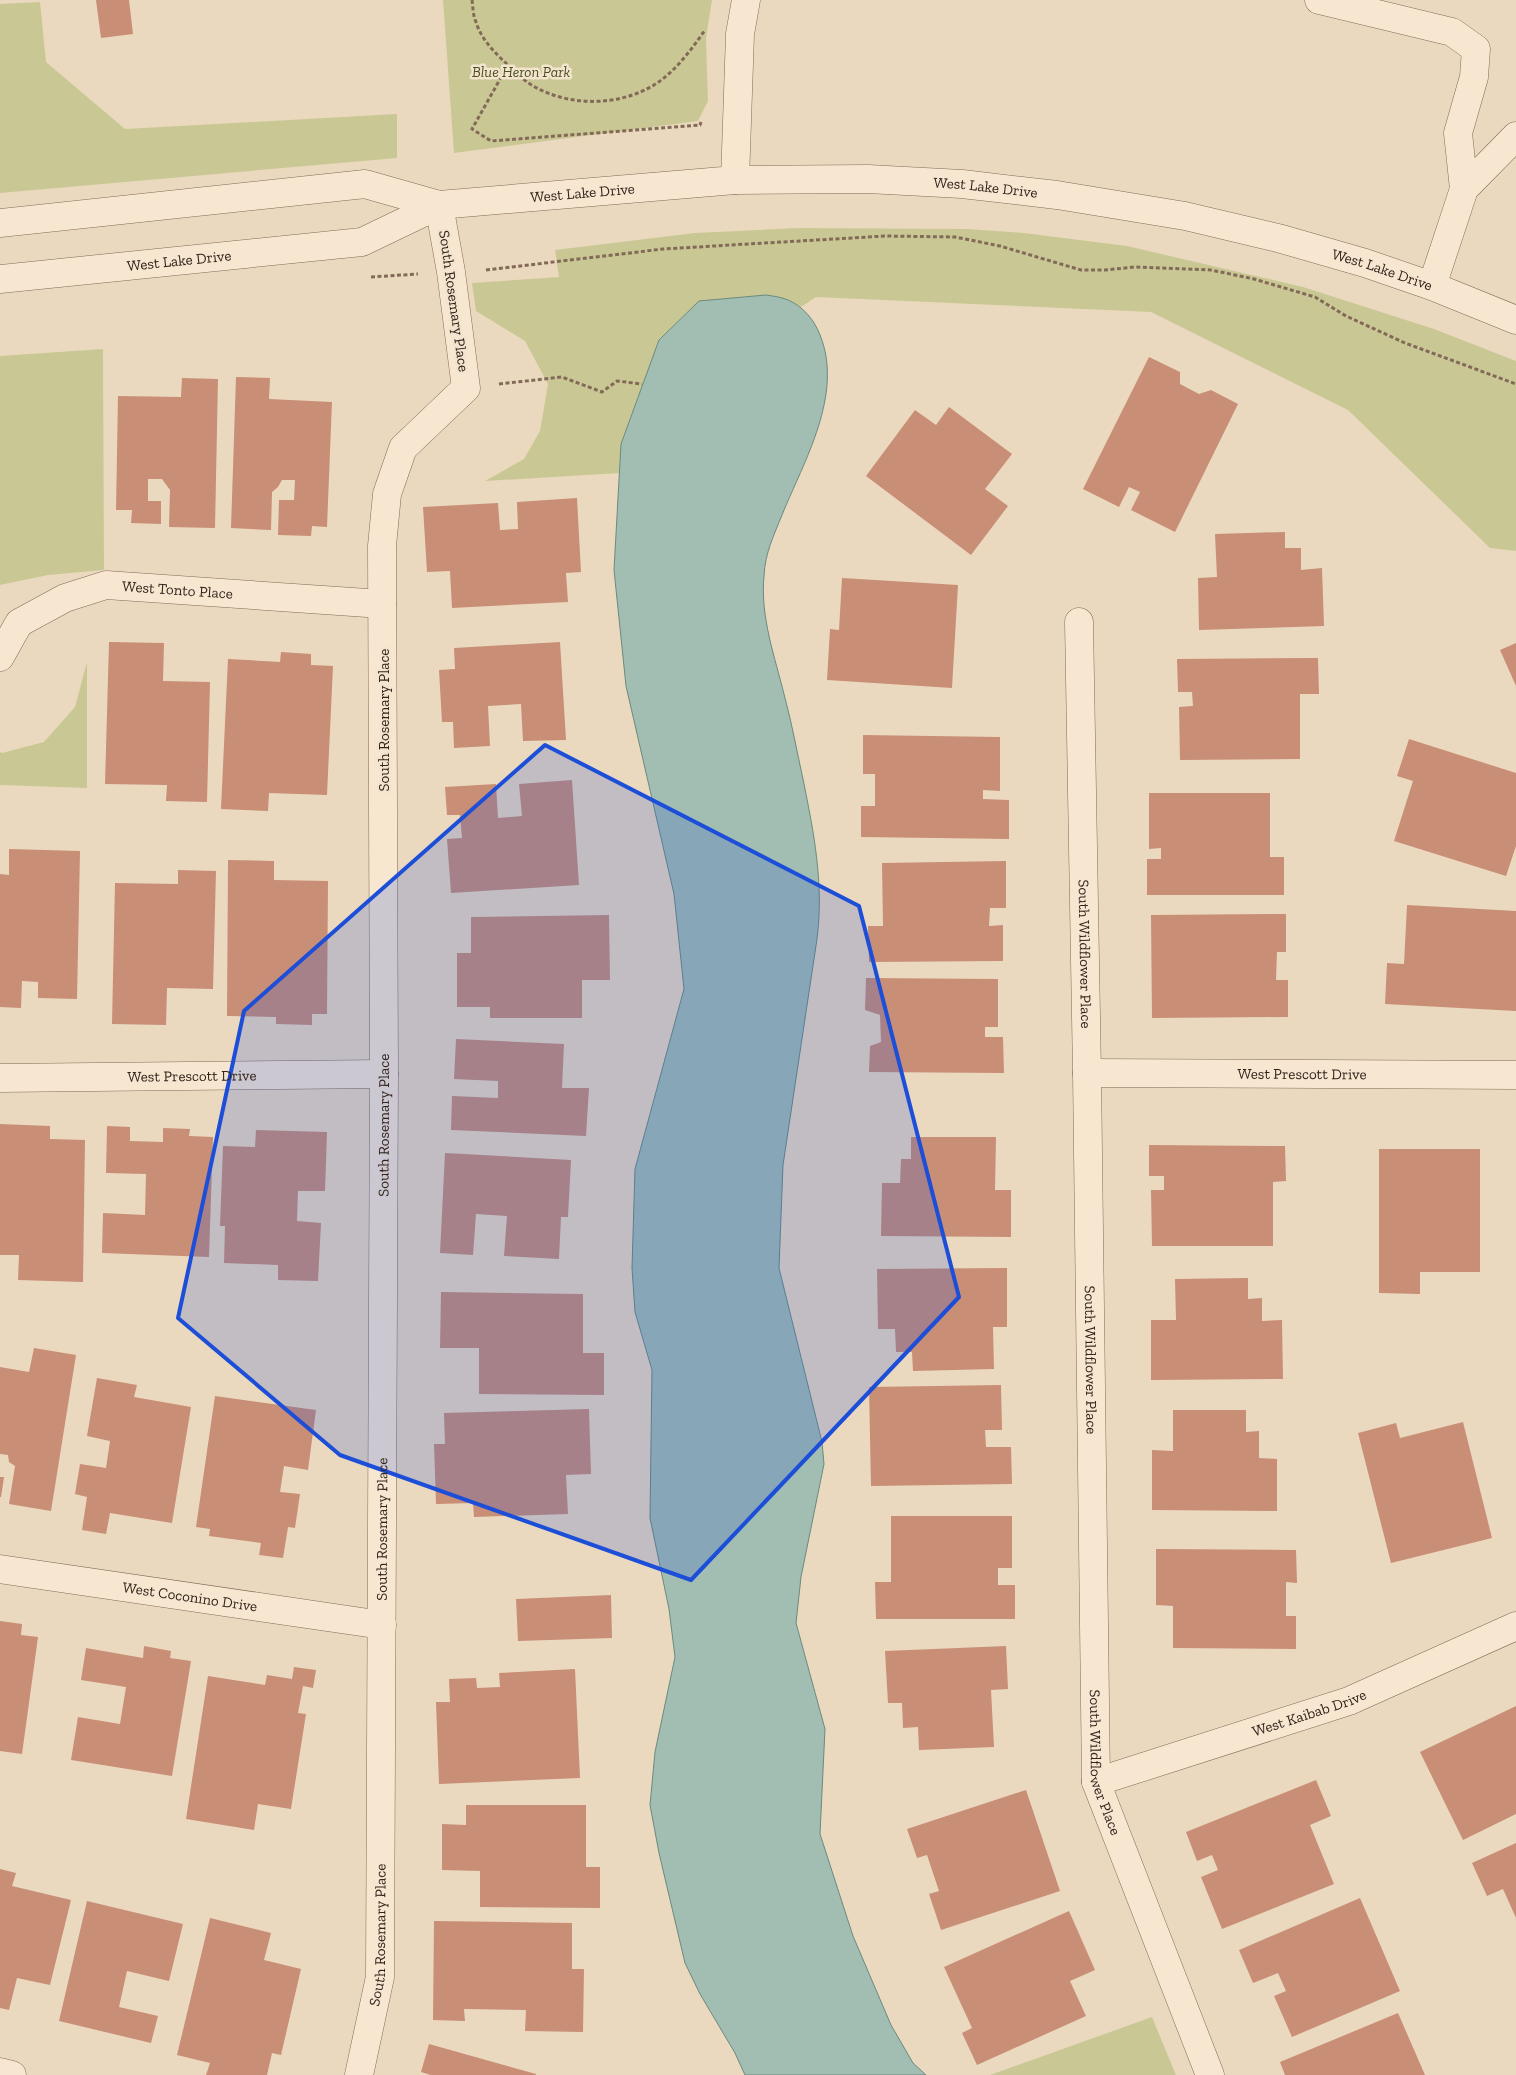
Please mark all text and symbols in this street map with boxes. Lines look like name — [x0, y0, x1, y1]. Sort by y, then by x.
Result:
park label: Blue Heron Park — [472, 63, 570, 81]
street label: West Lake Drive — [933, 173, 1039, 202]
street label: West Lake Drive — [530, 180, 635, 206]
street label: South Rosemary Place — [435, 229, 473, 373]
street label: West Lake Drive — [1330, 245, 1435, 294]
street label: West Lake Drive — [126, 246, 232, 275]
street label: West Tonto Place — [122, 577, 233, 603]
street label: South Rosemary Place — [375, 649, 393, 791]
street label: South Wildflower Place — [1075, 879, 1095, 1029]
street label: South Rosemary Place — [374, 1054, 393, 1197]
street label: West Prescott Drive — [1237, 1065, 1367, 1083]
street label: West Prescott Drive — [127, 1066, 257, 1086]
street label: South Wildflower Place — [1081, 1285, 1101, 1434]
street label: South Rosemary Place — [373, 1458, 391, 1601]
street label: West Coconino Drive — [121, 1578, 259, 1616]
street label: West Kaibab Drive — [1250, 1685, 1369, 1740]
street label: South Wildflower Place — [1086, 1689, 1125, 1838]
street label: South Rosemary Place — [365, 1864, 390, 2008]

